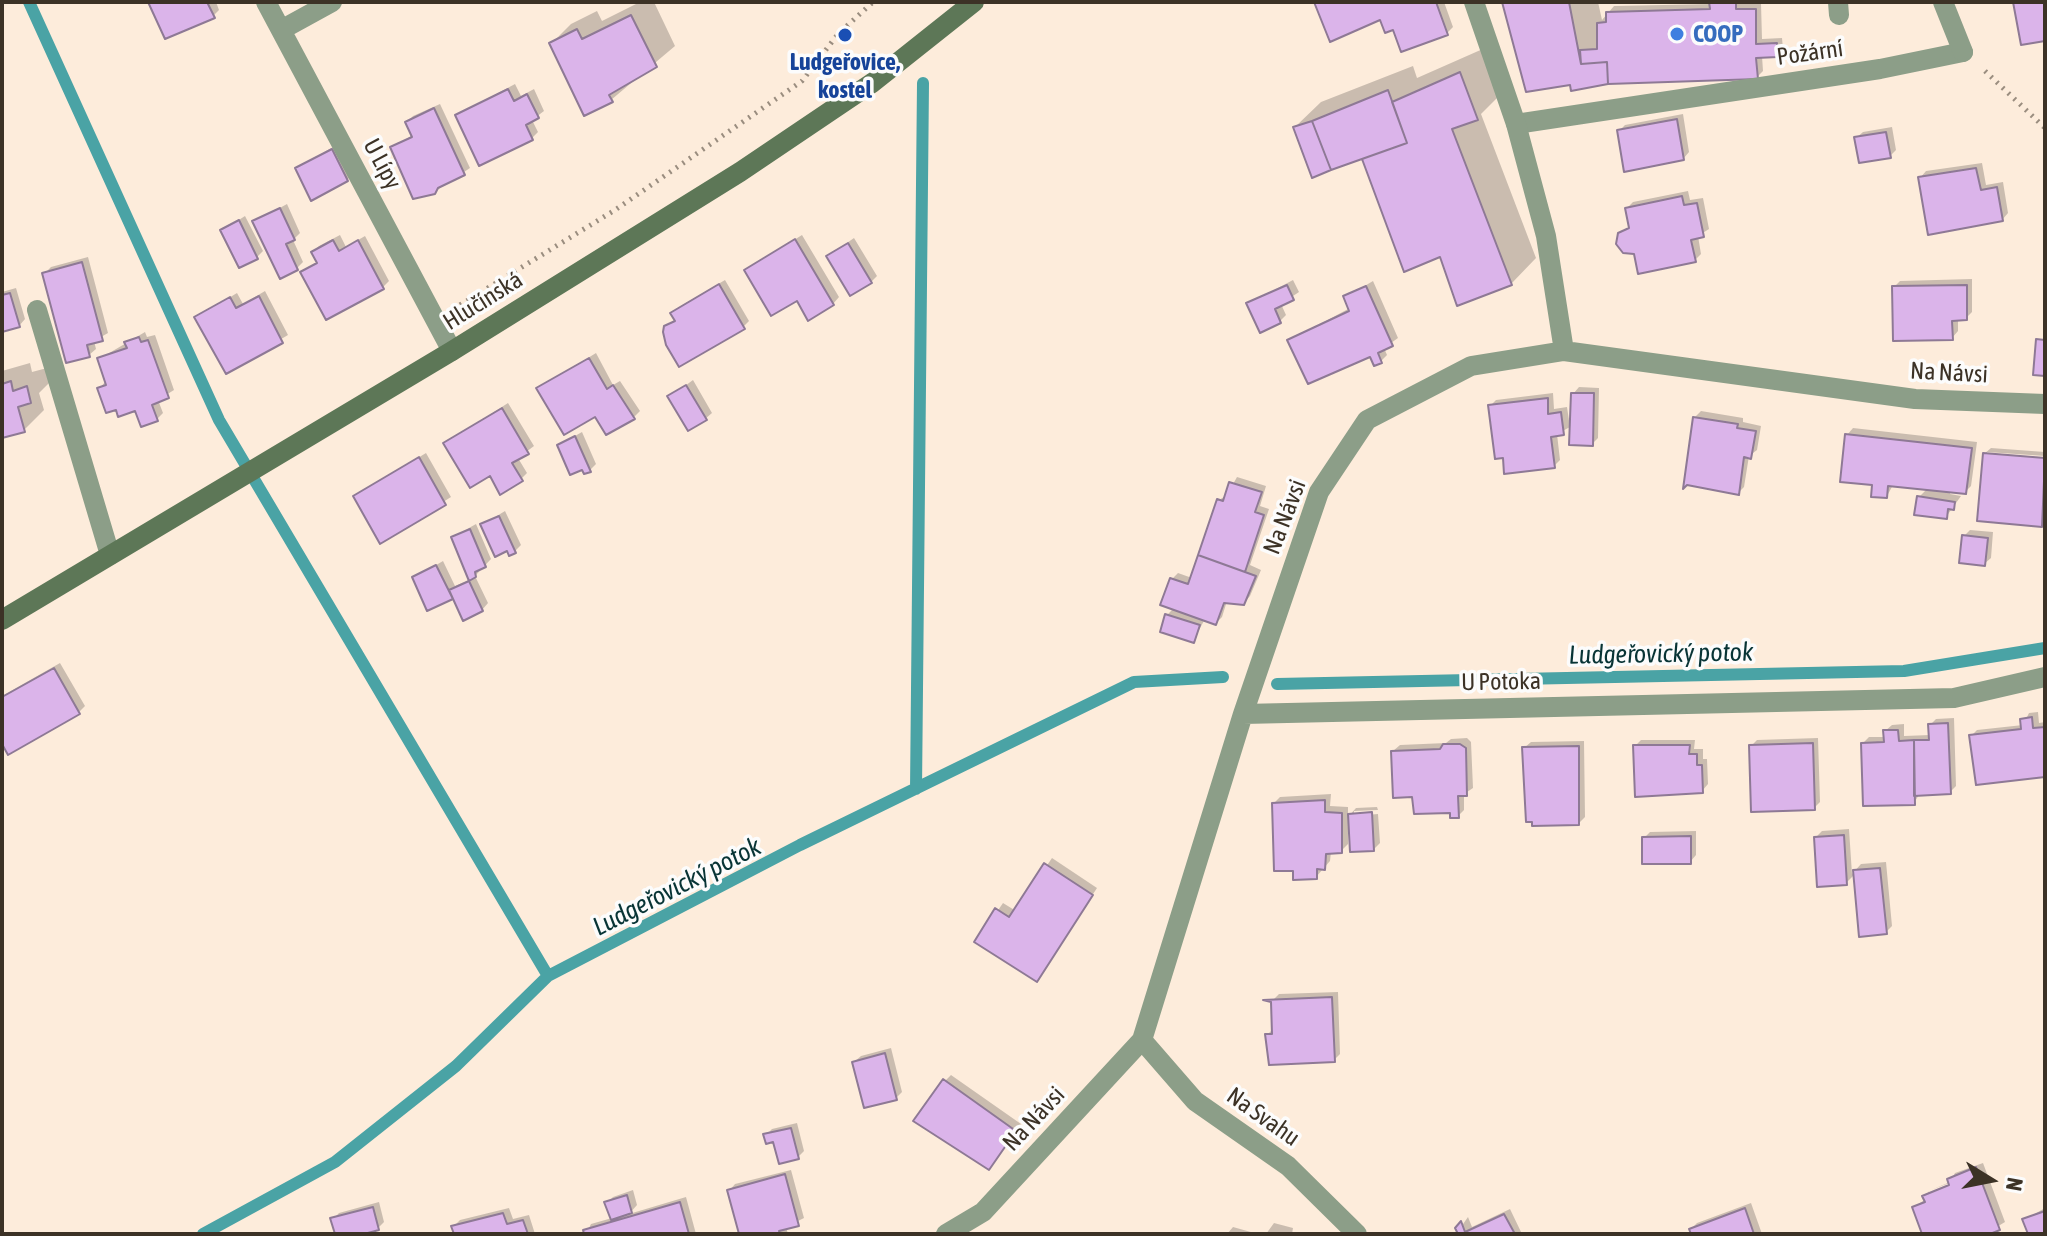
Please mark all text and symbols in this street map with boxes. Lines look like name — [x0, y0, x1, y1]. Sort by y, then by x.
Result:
place label: COOP — [1693, 20, 1743, 48]
marker: COOP — [1668, 25, 1686, 43]
marker: Ludgeřovice, kostel — [836, 26, 854, 44]
street label: Požární — [1775, 34, 1845, 72]
place label: Ludgeřovice, kostel — [790, 48, 900, 104]
street label: U Lípy — [357, 134, 407, 194]
street label: Hlučínská — [438, 265, 528, 337]
street label: Na Návsi — [1909, 357, 1989, 389]
street label: Na Návsi — [1258, 476, 1312, 558]
water label: Ludgeřovický potok — [1568, 637, 1754, 671]
street label: U Potoka — [1461, 667, 1541, 697]
water label: Ludgeřovický potok — [588, 831, 766, 943]
street label: Na Návsi — [997, 1081, 1071, 1157]
street label: Na Svahu — [1221, 1082, 1305, 1152]
north arrow — [1951, 1140, 2031, 1220]
text: N — [2001, 1176, 2029, 1193]

